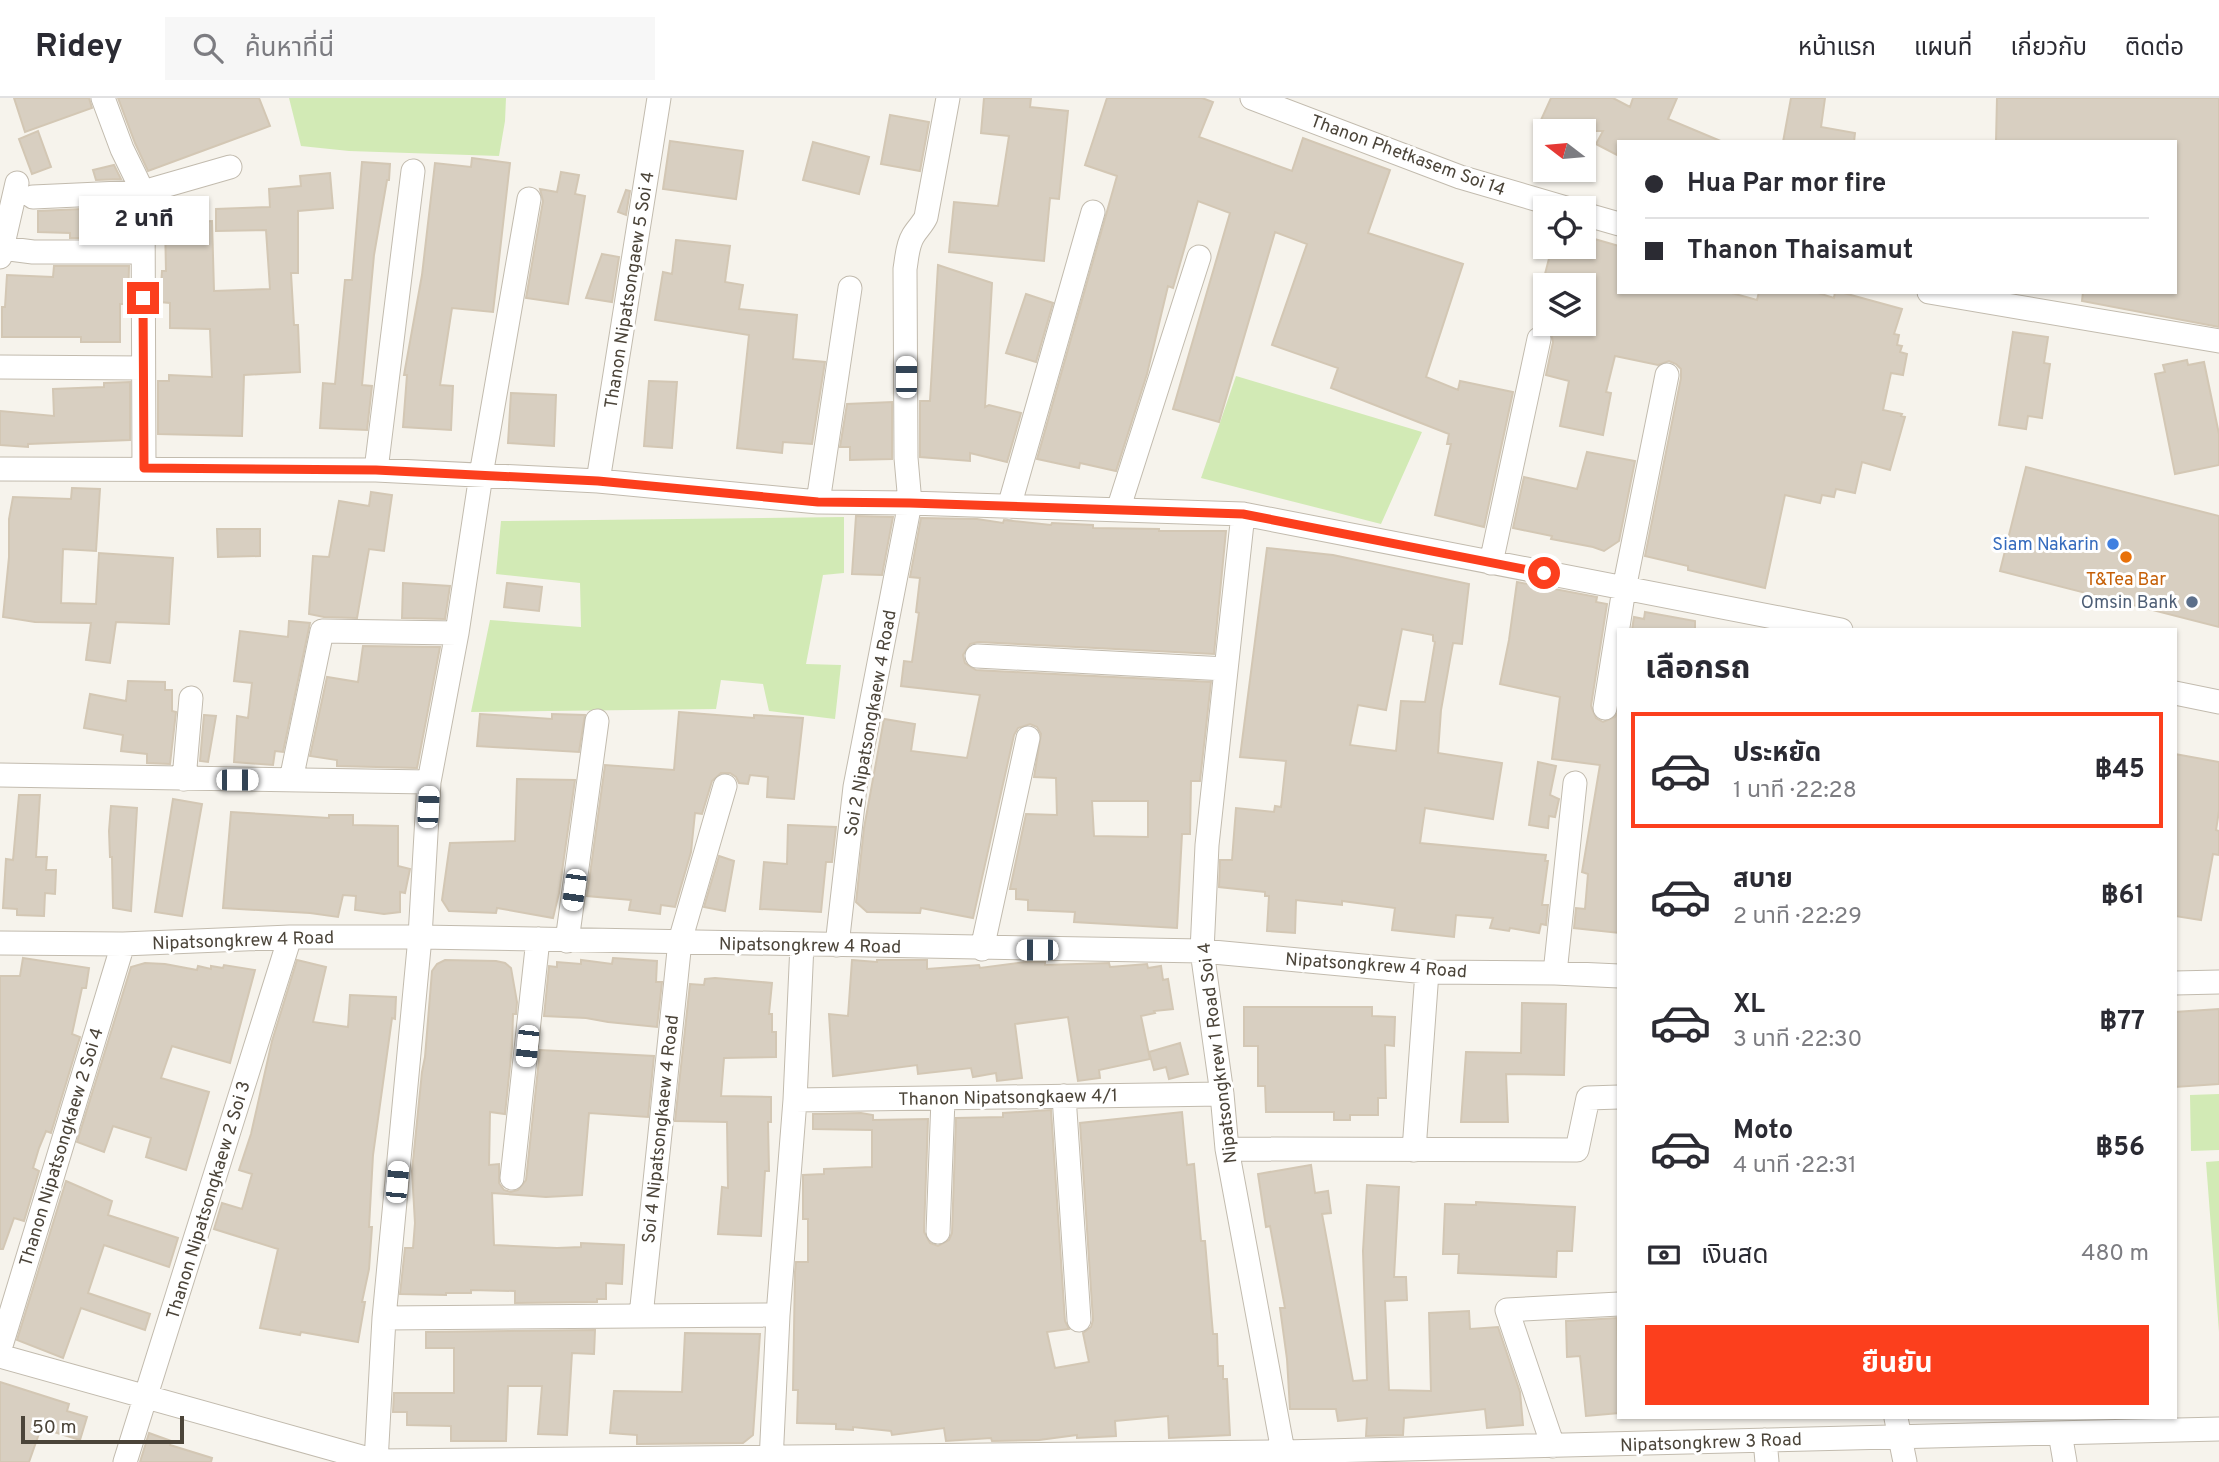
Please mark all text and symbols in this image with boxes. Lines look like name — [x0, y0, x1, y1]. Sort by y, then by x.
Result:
search box — [165, 17, 655, 80]
text: Ridey — [35, 27, 123, 69]
icon: search — [189, 29, 227, 67]
text: ค้นหาที่นี่ — [245, 33, 334, 66]
text: หน้าแรก — [1798, 34, 1876, 64]
text: แผนที่ — [1914, 34, 1972, 64]
text: เกี่ยวกับ — [2010, 34, 2087, 64]
text: ติดต่อ — [2125, 34, 2184, 64]
street label: Thanon Phetkasem Soi 14 — [1307, 110, 1508, 202]
north arrow — [1533, 119, 1596, 182]
map controls — [1533, 119, 1596, 336]
text: Hua Par mor fire — [1687, 168, 1886, 201]
street label: Thanon Nipatsongaew 5 Soi 4 — [600, 170, 661, 410]
button: locate — [1533, 196, 1596, 259]
callout: 2 นาที — [78, 197, 208, 246]
text: 2 นาที — [114, 206, 174, 235]
text: Thanon Thaisamut — [1687, 235, 1913, 268]
button: layers — [1533, 273, 1596, 336]
route end — [127, 282, 159, 314]
car — [896, 356, 917, 398]
place label: Siam Nakarin — [1992, 534, 2099, 557]
marker: Siam Nakarin — [2105, 536, 2121, 552]
marker: T&Tea Bar — [2118, 549, 2134, 565]
route start — [1528, 557, 1560, 589]
place label: T&Tea Bar — [2086, 569, 2166, 592]
place label: Omsin Bank — [2081, 592, 2178, 615]
marker: Omsin Bank — [2184, 594, 2200, 610]
street label: Soi 2 Nipatsongkaew 4 Road — [840, 608, 903, 838]
text: เลือกรถ — [1645, 650, 1750, 690]
text: ประหยัด — [1733, 738, 1821, 771]
icon: car — [1649, 739, 1712, 802]
text: ฿45 — [2094, 754, 2145, 787]
car — [217, 770, 259, 791]
text: 1 นาที · 22:28 — [1733, 777, 1857, 806]
car — [417, 785, 440, 829]
text: สบาย — [1733, 864, 1793, 897]
icon: car — [1649, 865, 1712, 928]
car — [561, 868, 588, 912]
text: ฿61 — [2101, 880, 2145, 913]
text: 2 นาที · 22:29 — [1733, 903, 1862, 932]
street label: Nipatsongkrew 4 Road — [152, 927, 335, 956]
street label: Nipatsongkrew 4 Road — [719, 933, 901, 960]
car — [1017, 940, 1059, 961]
street label: Nipatsongkrew 1 Road Soi 4 — [1194, 941, 1243, 1165]
street label: Nipatsongkrew 4 Road — [1284, 949, 1468, 984]
text: XL — [1733, 989, 1765, 1022]
icon: car — [1649, 991, 1712, 1054]
text: ฿77 — [2099, 1006, 2145, 1039]
street label: Soi 4 Nipatsongkaew 4 Road — [638, 1014, 685, 1245]
car — [515, 1024, 540, 1068]
street label: Thanon Nipatsongkaew 2 Soi 4 — [15, 1025, 110, 1270]
text: 3 นาที · 22:30 — [1733, 1026, 1862, 1055]
street label: Thanon Nipatsongkaew 2 Soi 3 — [162, 1078, 257, 1323]
street label: Thanon Nipatsongkaew 4/1 — [898, 1085, 1118, 1112]
text: Moto — [1733, 1115, 1793, 1148]
icon: car — [1649, 1117, 1712, 1180]
text: ฿56 — [2095, 1132, 2145, 1165]
text: 4 นาที · 22:31 — [1733, 1152, 1857, 1181]
car — [385, 1160, 410, 1204]
icon: cash — [1645, 1236, 1683, 1274]
text: เงินสด — [1701, 1240, 1768, 1273]
text: 480 m — [2081, 1240, 2149, 1269]
button: ยืนยัน — [1645, 1325, 2149, 1405]
scale bar — [21, 1413, 184, 1445]
text: 50 m — [32, 1416, 77, 1440]
street label: Nipatsongkrew 3 Road — [1620, 1429, 1802, 1458]

